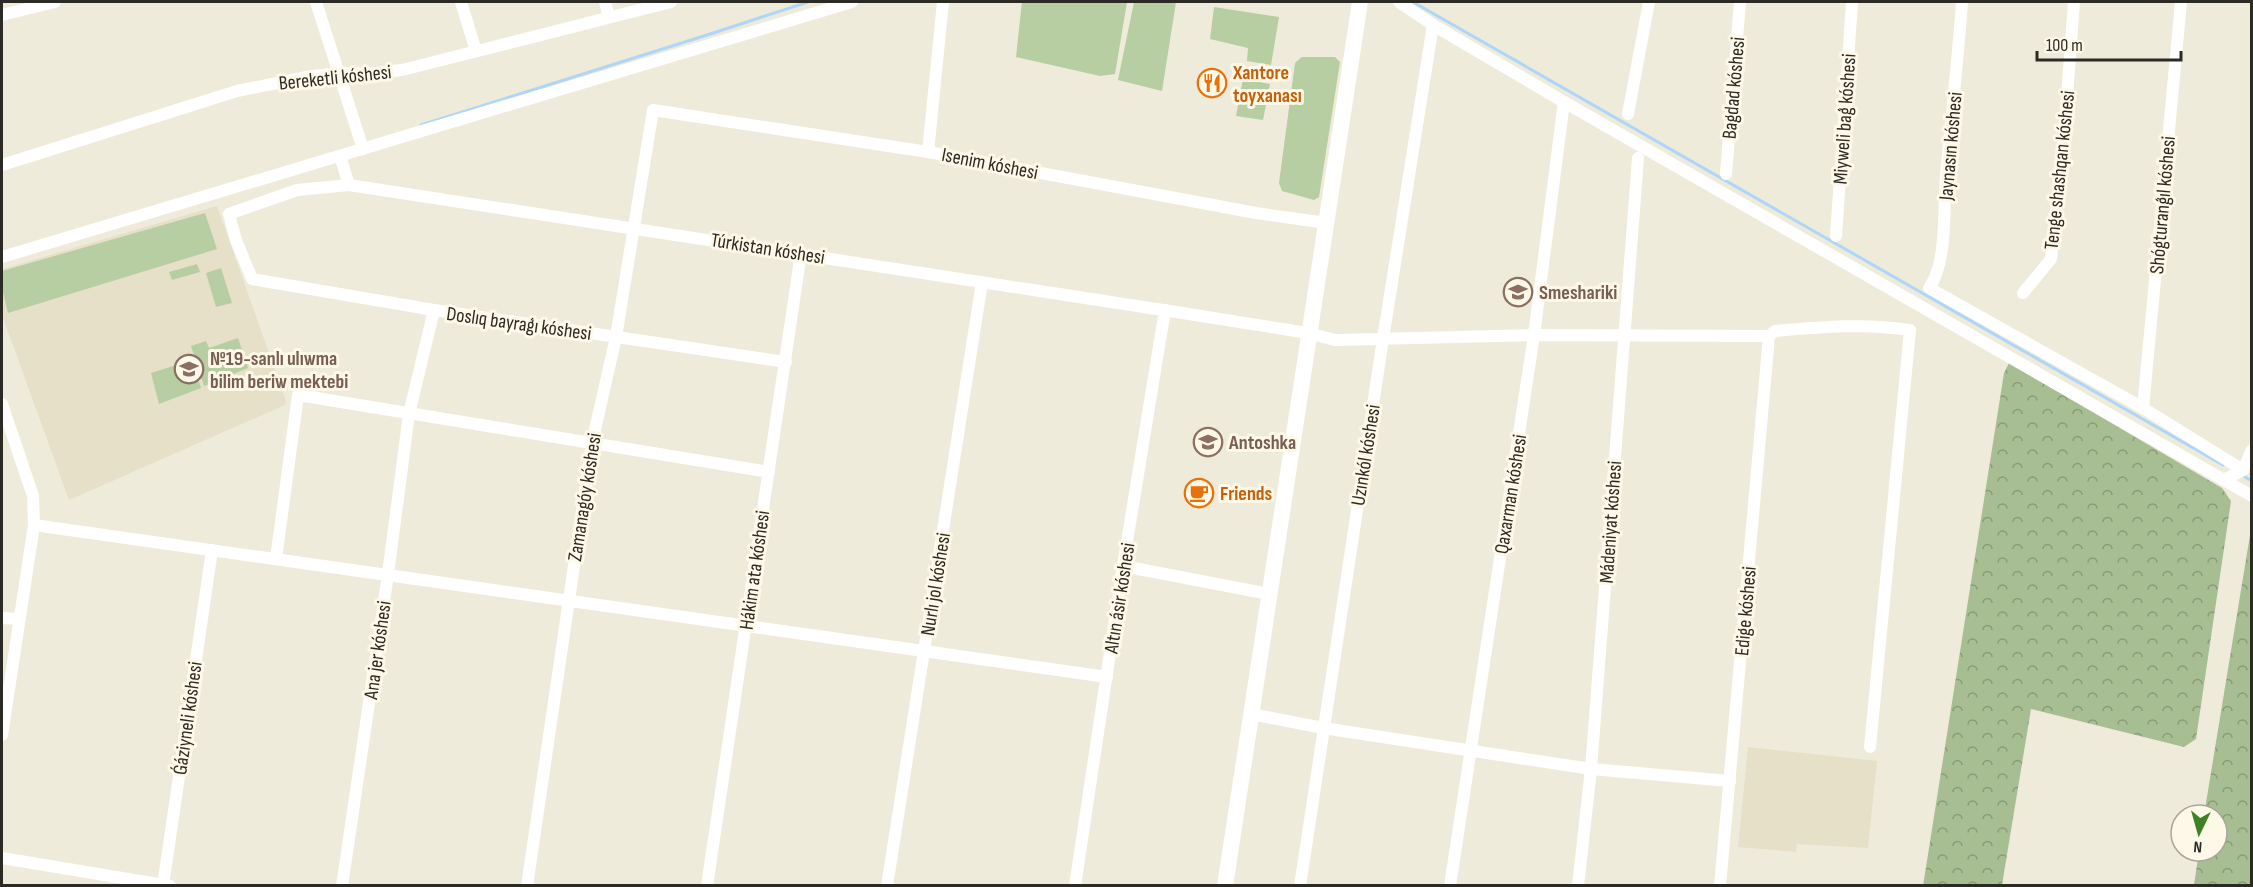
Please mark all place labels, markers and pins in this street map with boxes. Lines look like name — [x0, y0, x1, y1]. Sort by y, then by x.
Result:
place label: Xantore toyxanası — [1232, 61, 1302, 108]
restaurant icon: Xantore toyxanası — [1196, 67, 1228, 99]
school or university icon: Smeshariki — [1502, 276, 1534, 308]
place label: Smeshariki — [1539, 281, 1617, 305]
place label: №19-sanlı ulıwma bilim beriw mektebi — [210, 347, 348, 394]
school or university icon: №19-sanlı ulıwma bilim beriw mektebi — [173, 353, 205, 385]
school or university icon: Antoshka — [1192, 426, 1224, 458]
place label: Antoshka — [1228, 431, 1296, 455]
cafe icon: Friends — [1183, 477, 1215, 509]
place label: Friends — [1220, 482, 1273, 506]

